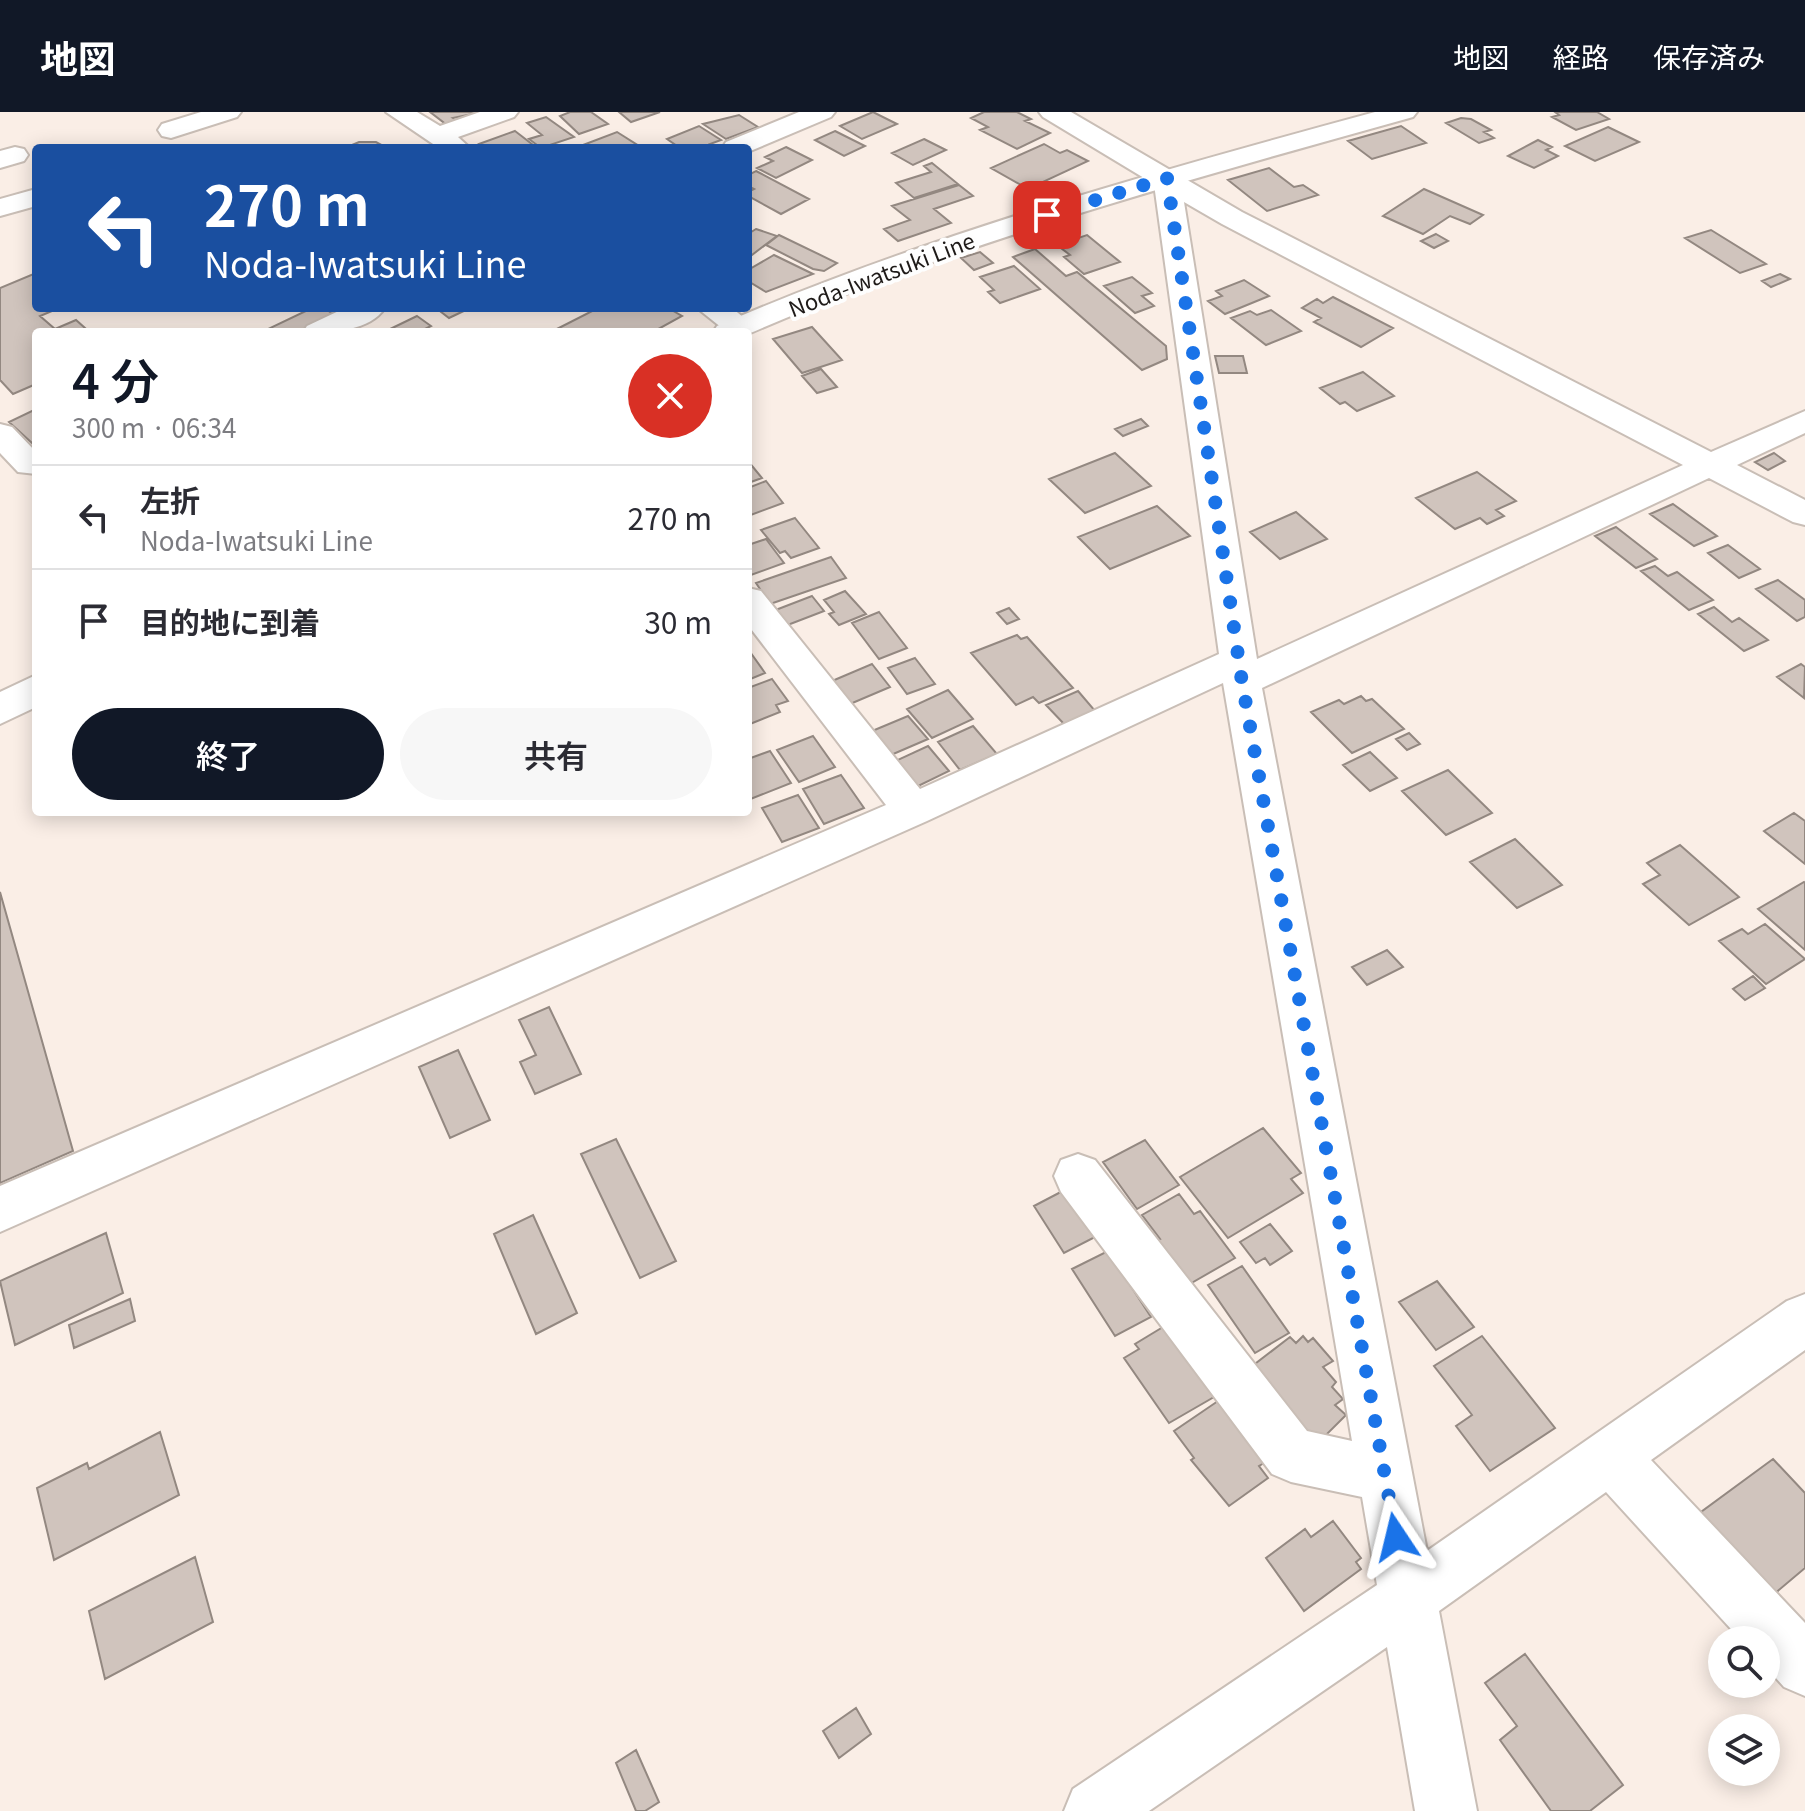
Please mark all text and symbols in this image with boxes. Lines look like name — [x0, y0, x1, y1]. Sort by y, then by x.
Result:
text: 地図 — [40, 29, 116, 84]
text: 地図 — [1453, 36, 1509, 76]
text: 経路 — [1553, 36, 1609, 76]
text: 保存済み — [1653, 36, 1765, 76]
text: 270 m — [204, 161, 370, 242]
icon: left — [72, 176, 176, 280]
pin — [1013, 181, 1081, 249]
icon: arrive — [1025, 193, 1069, 237]
street label: Noda-Iwatsuki Line — [783, 223, 979, 323]
text: Noda-Iwatsuki Line — [204, 236, 526, 288]
text: 4 分 — [72, 343, 159, 413]
button: close — [628, 354, 712, 438]
text: 300 m · 06:34 — [72, 408, 236, 445]
text: 左折 — [140, 477, 200, 521]
icon: left — [72, 495, 116, 539]
text: 270 m — [628, 495, 712, 539]
text: Noda-Iwatsuki Line — [140, 521, 373, 558]
icon: arrive — [72, 599, 116, 643]
text: 目的地に到着 — [140, 599, 320, 643]
text: 30 m — [644, 599, 712, 643]
button: 終了 — [72, 708, 384, 800]
button: 共有 — [400, 708, 712, 800]
position arrow — [1354, 1495, 1438, 1579]
map controls — [1708, 1626, 1780, 1786]
button: search — [1708, 1626, 1780, 1698]
button: layers — [1708, 1714, 1780, 1786]

